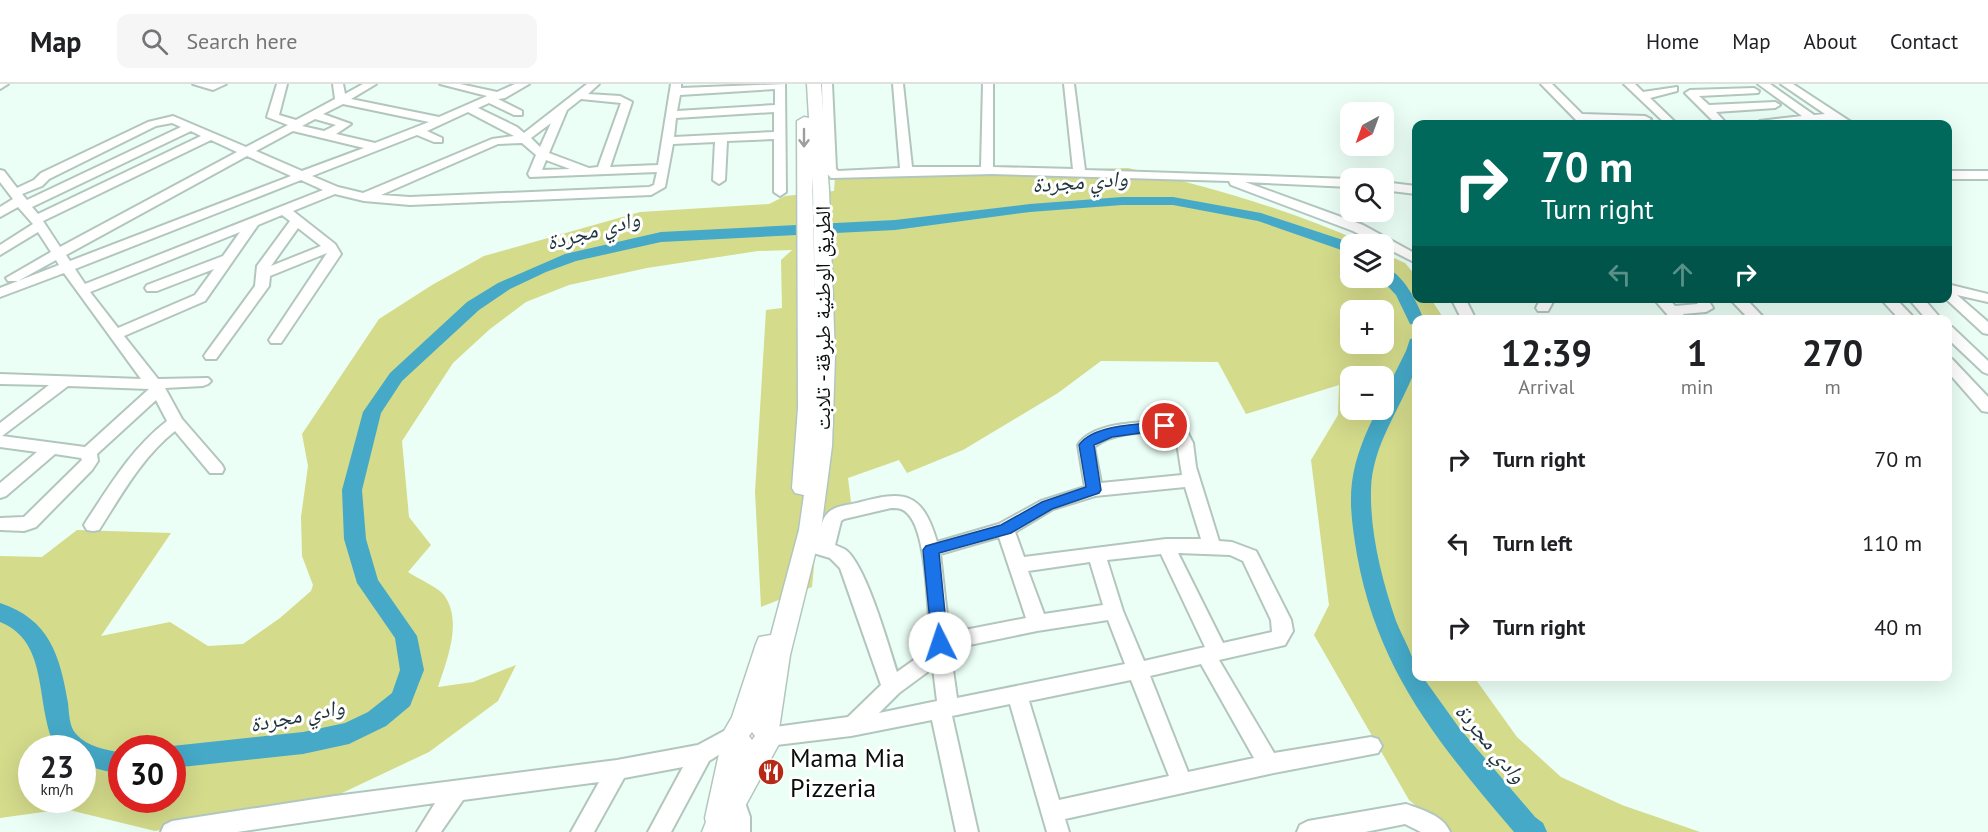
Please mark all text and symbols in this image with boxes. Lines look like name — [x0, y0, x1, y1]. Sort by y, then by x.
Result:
search box — [117, 14, 537, 68]
text: Map — [30, 23, 81, 60]
icon: search — [138, 25, 171, 58]
text: Search here — [186, 27, 297, 55]
text: Home — [1646, 28, 1699, 55]
text: Map — [1732, 28, 1771, 55]
text: About — [1804, 28, 1857, 55]
text: Contact — [1890, 28, 1958, 55]
north arrow — [1340, 102, 1394, 156]
map controls — [1340, 102, 1394, 420]
one-way arrow — [798, 127, 810, 147]
text: 70 m — [1541, 139, 1633, 194]
icon: right — [1442, 144, 1520, 222]
water label: وادي مجردة — [1031, 164, 1129, 202]
button: search — [1340, 168, 1394, 222]
text: Turn right — [1541, 192, 1654, 226]
water label: وادي مجردة — [543, 204, 644, 259]
street label: الطريق الوطنية طبرقة - تلابت — [809, 206, 836, 430]
button: layers — [1340, 234, 1394, 288]
icon: left — [1603, 258, 1636, 291]
icon: ahead — [1666, 258, 1699, 291]
icon: right — [1729, 258, 1762, 291]
button: + — [1340, 300, 1394, 354]
text: 12:39 — [1501, 329, 1592, 376]
text: 1 — [1687, 329, 1707, 376]
text: 270 — [1802, 329, 1863, 376]
button: − — [1340, 366, 1394, 420]
text: Arrival — [1518, 374, 1574, 400]
text: min — [1681, 374, 1713, 400]
text: m — [1825, 374, 1841, 400]
pin — [1139, 400, 1190, 451]
icon: arrive — [1148, 409, 1181, 442]
icon: right — [1442, 443, 1475, 476]
text: Turn right — [1493, 445, 1585, 473]
text: 70 m — [1874, 445, 1922, 473]
icon: left — [1442, 527, 1475, 560]
text: Turn left — [1493, 529, 1573, 557]
text: 110 m — [1862, 529, 1922, 557]
position arrow — [908, 611, 972, 675]
icon: right — [1442, 611, 1475, 644]
text: Turn right — [1493, 613, 1585, 641]
text: 40 m — [1874, 613, 1922, 641]
water label: وادي مجردة — [247, 692, 347, 741]
water label: وادي مجردة — [1447, 697, 1533, 791]
speed limit sign: 30 — [108, 735, 186, 813]
place label: Mama Mia Pizzeria — [790, 741, 905, 804]
text: 23 — [40, 747, 74, 786]
restaurant icon: Mama Mia Pizzeria — [756, 757, 786, 787]
text: km/h — [41, 780, 73, 799]

